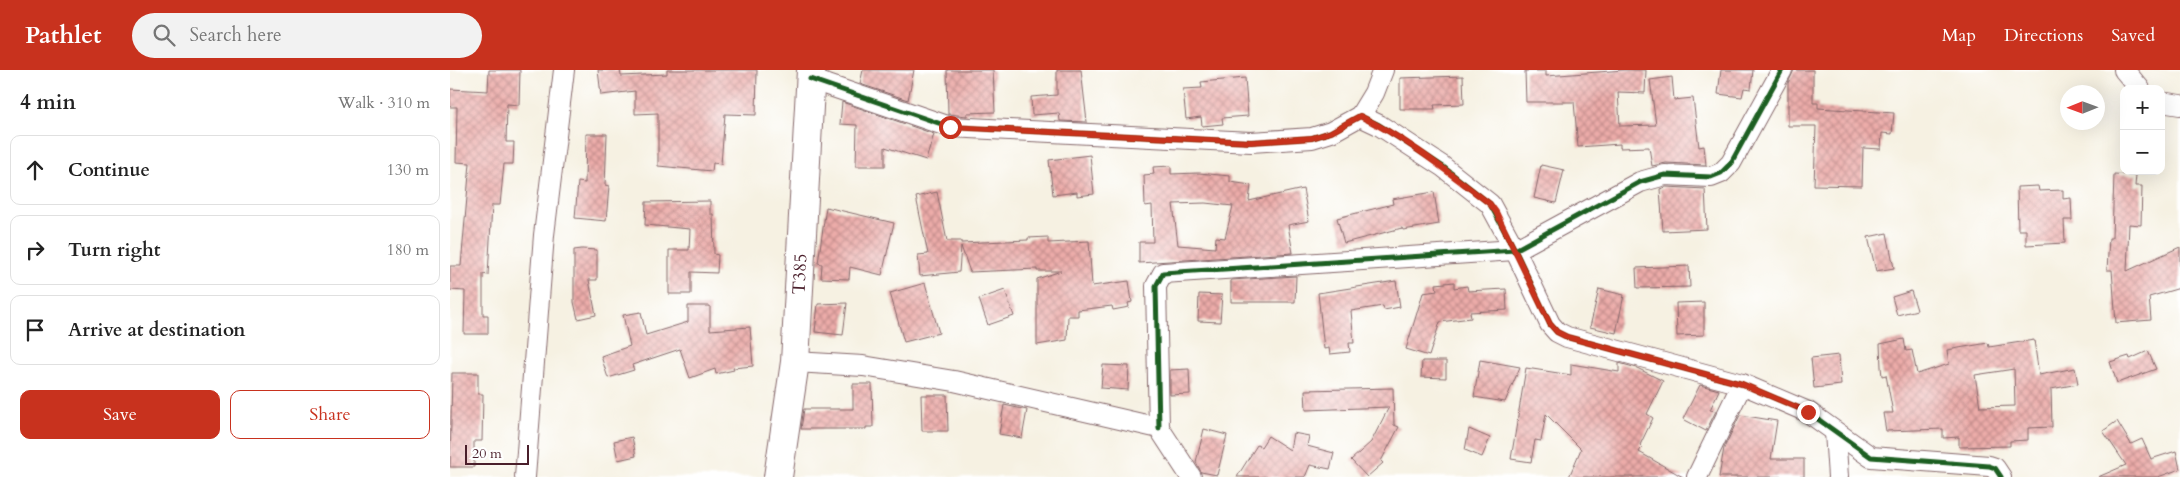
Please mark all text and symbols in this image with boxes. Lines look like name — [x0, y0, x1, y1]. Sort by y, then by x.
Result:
search box — [132, 13, 482, 58]
text: Pathlet — [25, 19, 102, 52]
icon: search — [150, 21, 178, 49]
text: Search here — [190, 22, 282, 48]
text: Map — [1942, 23, 1976, 48]
text: Directions — [2004, 23, 2083, 48]
text: Saved — [2111, 23, 2155, 48]
north arrow — [2060, 85, 2105, 130]
map controls — [2120, 85, 2165, 175]
button: + — [2120, 85, 2165, 130]
text: 4 min — [20, 88, 76, 117]
text: Walk · 310 m — [338, 92, 430, 114]
route start — [939, 116, 962, 139]
button: − — [2120, 130, 2165, 175]
icon: ahead — [21, 156, 49, 184]
text: Continue — [68, 157, 150, 183]
text: 130 m — [387, 159, 429, 181]
icon: right — [21, 236, 49, 264]
text: Turn right — [68, 237, 160, 263]
text: 180 m — [387, 239, 429, 261]
street label: T385 — [786, 253, 814, 295]
icon: arrive — [21, 316, 49, 344]
text: Arrive at destination — [68, 317, 245, 343]
button: Save — [20, 390, 220, 439]
button: Share — [230, 390, 430, 439]
route end — [1797, 401, 1820, 424]
scale bar — [465, 442, 529, 465]
text: 20 m — [472, 444, 502, 463]

